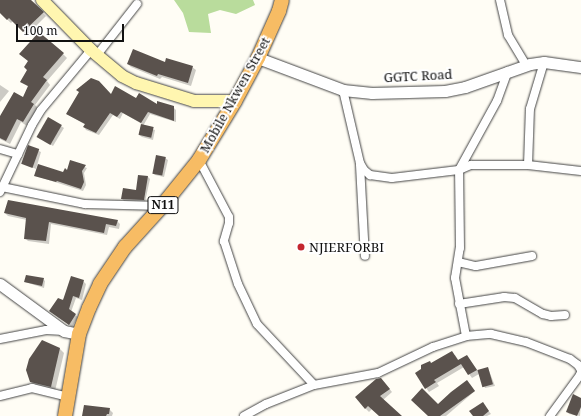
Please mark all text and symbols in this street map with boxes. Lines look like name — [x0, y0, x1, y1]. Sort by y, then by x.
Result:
scale bar — [18, 16, 126, 42]
text: 100 m — [23, 22, 58, 39]
street label: Mobile Nkwen Street — [197, 34, 273, 156]
street label: GGTC Road — [383, 66, 453, 86]
road number: N11 — [147, 195, 179, 215]
place label: NJIERFORBI — [309, 239, 384, 255]
marker: NJIERFORBI — [296, 242, 306, 252]

